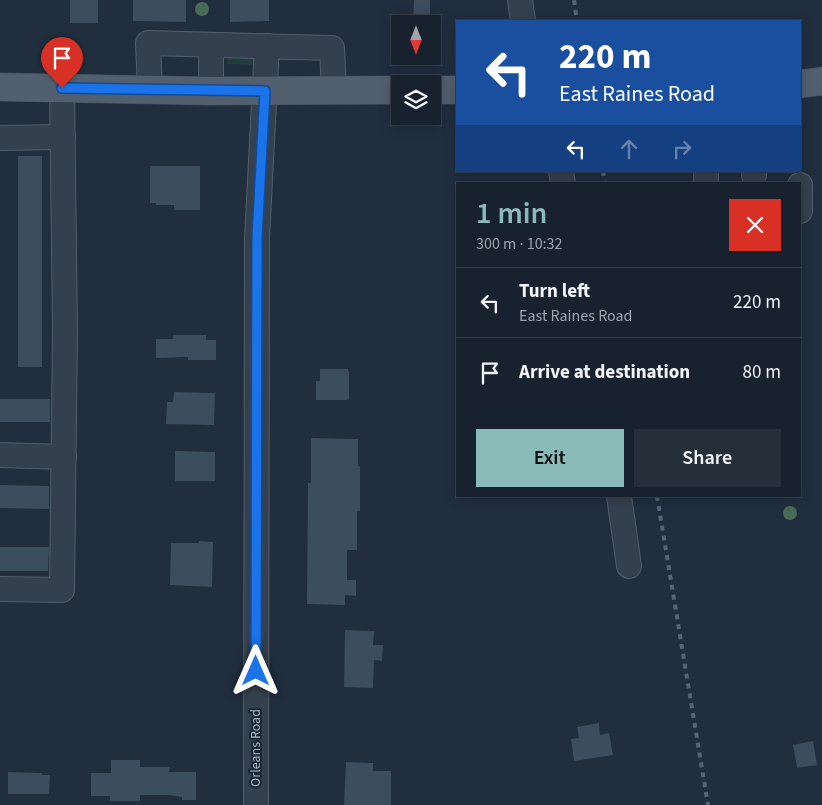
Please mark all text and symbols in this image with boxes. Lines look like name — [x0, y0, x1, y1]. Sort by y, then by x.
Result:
north arrow — [391, 15, 441, 65]
map controls — [391, 15, 441, 125]
text: 220 m — [559, 32, 651, 82]
pin — [41, 37, 83, 88]
icon: left — [476, 40, 541, 105]
icon: arrive — [48, 44, 76, 72]
button: layers — [391, 75, 441, 125]
text: East Raines Road — [559, 78, 715, 110]
icon: left — [562, 135, 590, 163]
icon: ahead — [615, 135, 643, 163]
icon: right — [668, 135, 696, 163]
text: 1 min — [476, 192, 547, 235]
button: close — [729, 199, 781, 251]
text: 300 m · 10:32 — [476, 233, 563, 255]
text: Turn left — [519, 278, 590, 305]
icon: left — [476, 289, 504, 317]
text: 220 m — [733, 289, 781, 316]
text: East Raines Road — [519, 305, 632, 327]
icon: arrive — [476, 359, 504, 387]
text: Arrive at destination — [519, 359, 690, 386]
text: 80 m — [743, 359, 781, 386]
button: Exit — [476, 429, 624, 487]
button: Share — [634, 429, 781, 487]
position arrow — [229, 644, 281, 696]
street label: Orleans Road — [246, 709, 266, 787]

